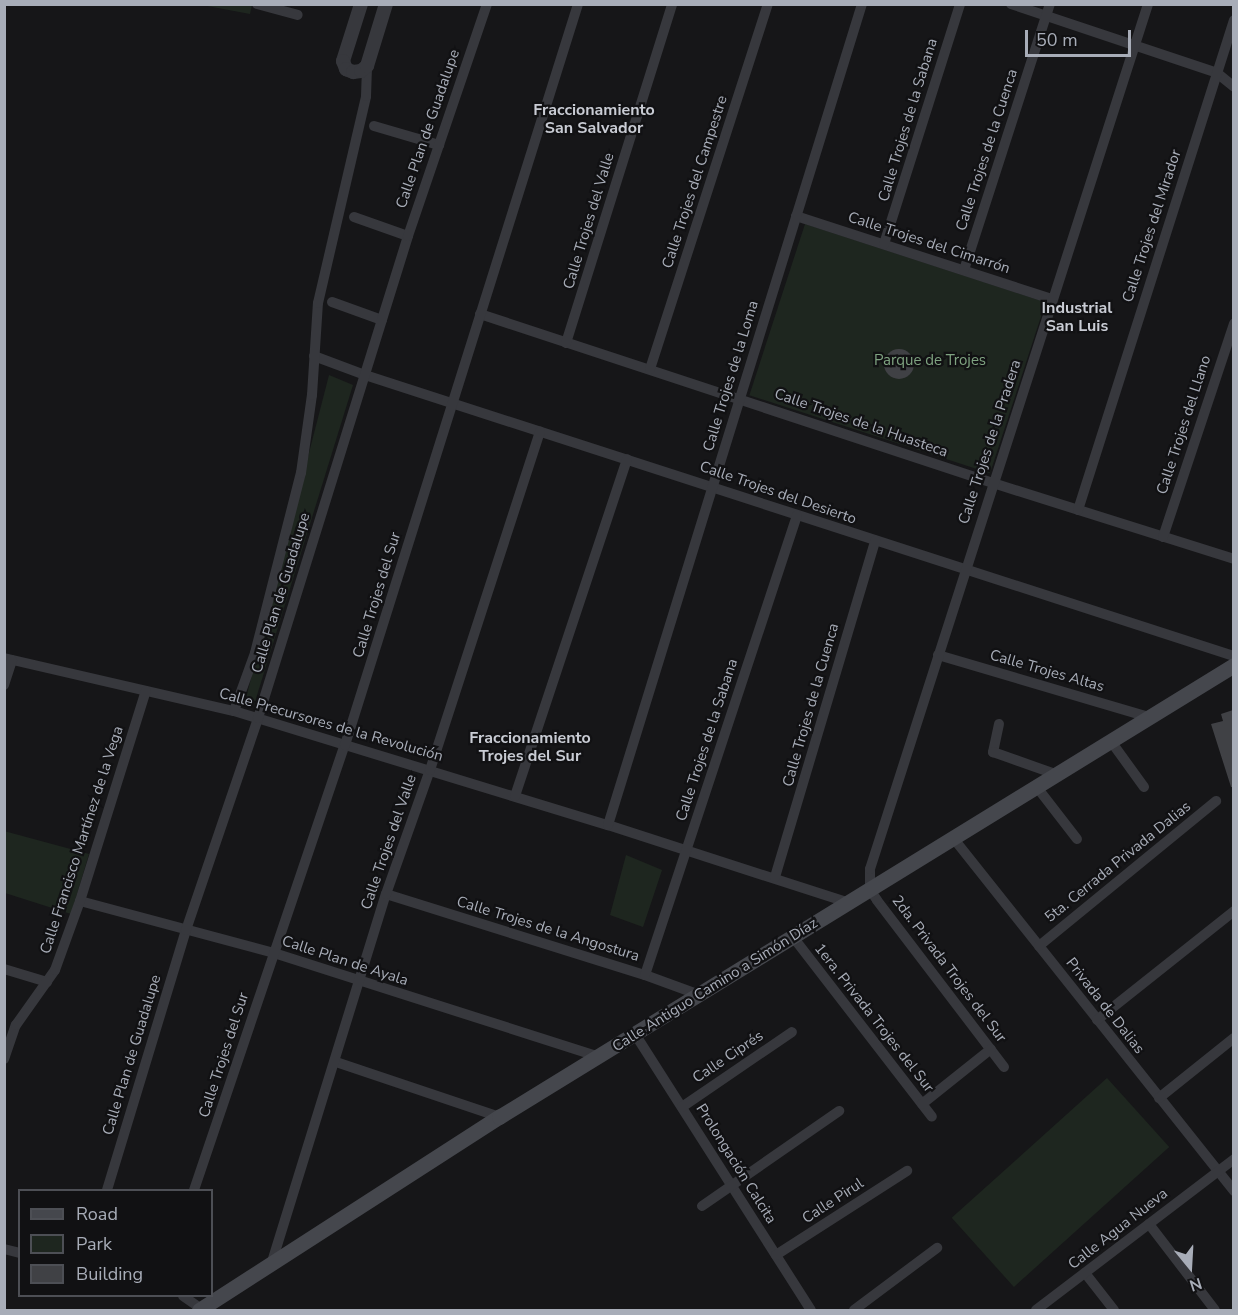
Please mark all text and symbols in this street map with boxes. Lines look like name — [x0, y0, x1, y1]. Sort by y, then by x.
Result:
scale bar — [1028, 18, 1134, 56]
text: 50 m — [1036, 28, 1078, 52]
street label: Calle Trojes de la Sabana — [875, 36, 941, 204]
street label: Calle Plan de Guadalupe — [392, 47, 464, 211]
street label: Calle Trojes de la Cuenca — [952, 67, 1022, 233]
street label: Calle Trojes del Campestre — [659, 93, 731, 271]
district label: Fraccionamiento San Salvador — [533, 100, 655, 138]
street label: Calle Trojes del Mirador — [1119, 147, 1185, 305]
street label: Calle Trojes del Valle — [560, 151, 618, 291]
street label: Calle Trojes del Cimarrón — [846, 208, 1012, 278]
district label: Industrial San Luis — [1042, 298, 1112, 336]
street label: Calle Trojes de la Loma — [700, 299, 762, 453]
park label: Parque de Trojes — [874, 352, 986, 370]
street label: Calle Trojes del Llano — [1153, 353, 1215, 497]
street label: Calle Trojes de la Pradera — [955, 357, 1025, 527]
street label: Calle Trojes de la Huasteca — [772, 385, 950, 461]
street label: Calle Trojes del Desierto — [697, 458, 859, 528]
street label: Calle Plan de Guadalupe — [248, 511, 314, 675]
street label: Calle Trojes del Sur — [349, 530, 405, 660]
street label: Calle Trojes de la Cuenca — [779, 621, 843, 789]
street label: Calle Trojes Altas — [988, 646, 1106, 696]
street label: Calle Trojes de la Sabana — [672, 657, 742, 823]
street label: Calle Precursores de la Revolución — [217, 684, 445, 766]
street label: Calle Francisco Martínez de la Vega — [37, 724, 127, 956]
district label: Fraccionamiento Trojes del Sur — [469, 728, 591, 766]
street label: Calle Trojes del Valle — [357, 772, 421, 912]
street label: 5ta. Cerrada Privada Dalias — [1041, 798, 1195, 926]
street label: 2da. Privada Trojes del Sur — [888, 892, 1010, 1046]
street label: Calle Trojes de la Angostura — [455, 893, 641, 965]
street label: Calle Antiguo Camino a Simón Díaz — [609, 914, 821, 1056]
street label: Calle Plan de Ayala — [280, 932, 410, 990]
street label: 1era. Privada Trojes del Sur — [810, 940, 938, 1096]
street label: Privada de Dalias — [1062, 954, 1148, 1058]
street label: Calle Plan de Guadalupe — [99, 973, 165, 1137]
street label: Calle Trojes del Sur — [195, 990, 253, 1120]
street label: Calle Ciprés — [689, 1027, 767, 1087]
street label: Prolongación Calcita — [692, 1101, 780, 1227]
street label: Calle Pirul — [799, 1174, 867, 1228]
street label: Calle Agua Nueva — [1065, 1185, 1171, 1273]
legend — [18, 1189, 213, 1297]
text: Road — [76, 1202, 118, 1226]
text: Park — [76, 1232, 112, 1256]
north arrow — [1160, 1237, 1220, 1297]
text: Building — [76, 1262, 143, 1286]
text: N — [1186, 1272, 1205, 1296]

